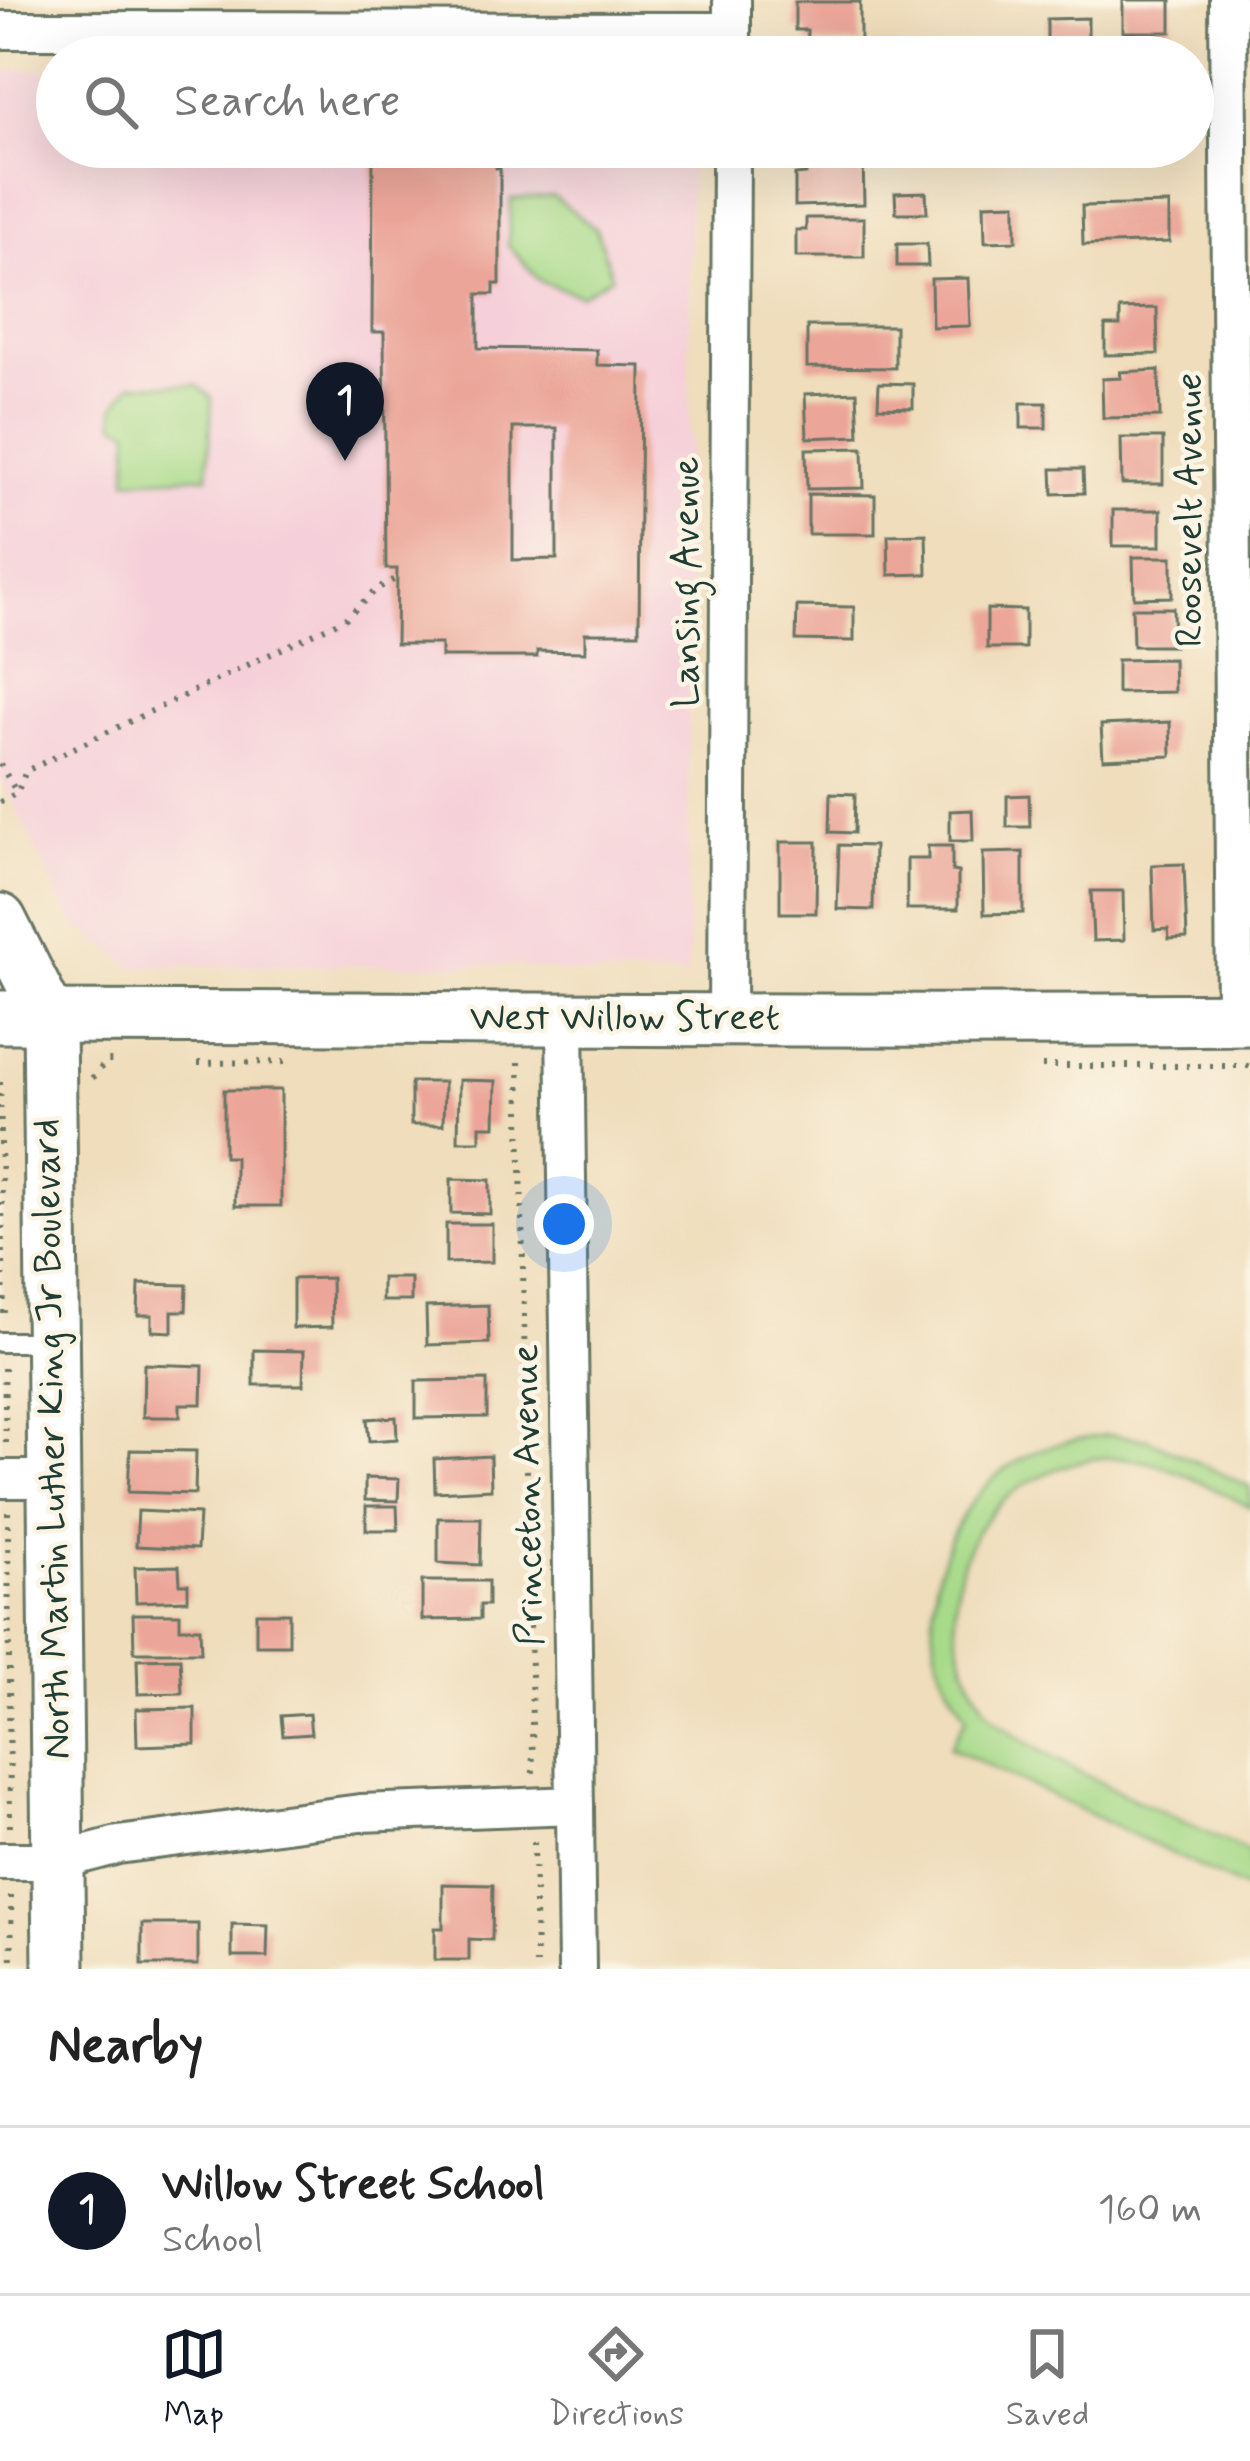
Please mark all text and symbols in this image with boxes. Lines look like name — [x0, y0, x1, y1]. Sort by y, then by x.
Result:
search box — [36, 36, 1214, 168]
icon: search — [78, 69, 144, 135]
text: Search here — [174, 73, 401, 132]
pin: 1 — [306, 362, 384, 461]
street label: Roosevelt Avenue — [1165, 373, 1216, 647]
street label: Lansing Avenue — [662, 456, 716, 708]
street label: West Willow Street — [470, 993, 780, 1044]
street label: North Martin Luther King Jr Boulevard — [22, 1118, 84, 1760]
your location — [534, 1194, 594, 1254]
street label: Princeton Avenue — [501, 1344, 557, 1646]
text: Nearby — [48, 2014, 203, 2080]
text: Willow Street School — [162, 2156, 545, 2215]
text: 1 — [78, 2185, 96, 2236]
text: 160 m — [1098, 2185, 1202, 2236]
text: School — [162, 2215, 263, 2266]
tab: Map — [161, 2321, 227, 2437]
tab: Directions — [548, 2321, 684, 2437]
tab: Saved — [1006, 2321, 1089, 2437]

